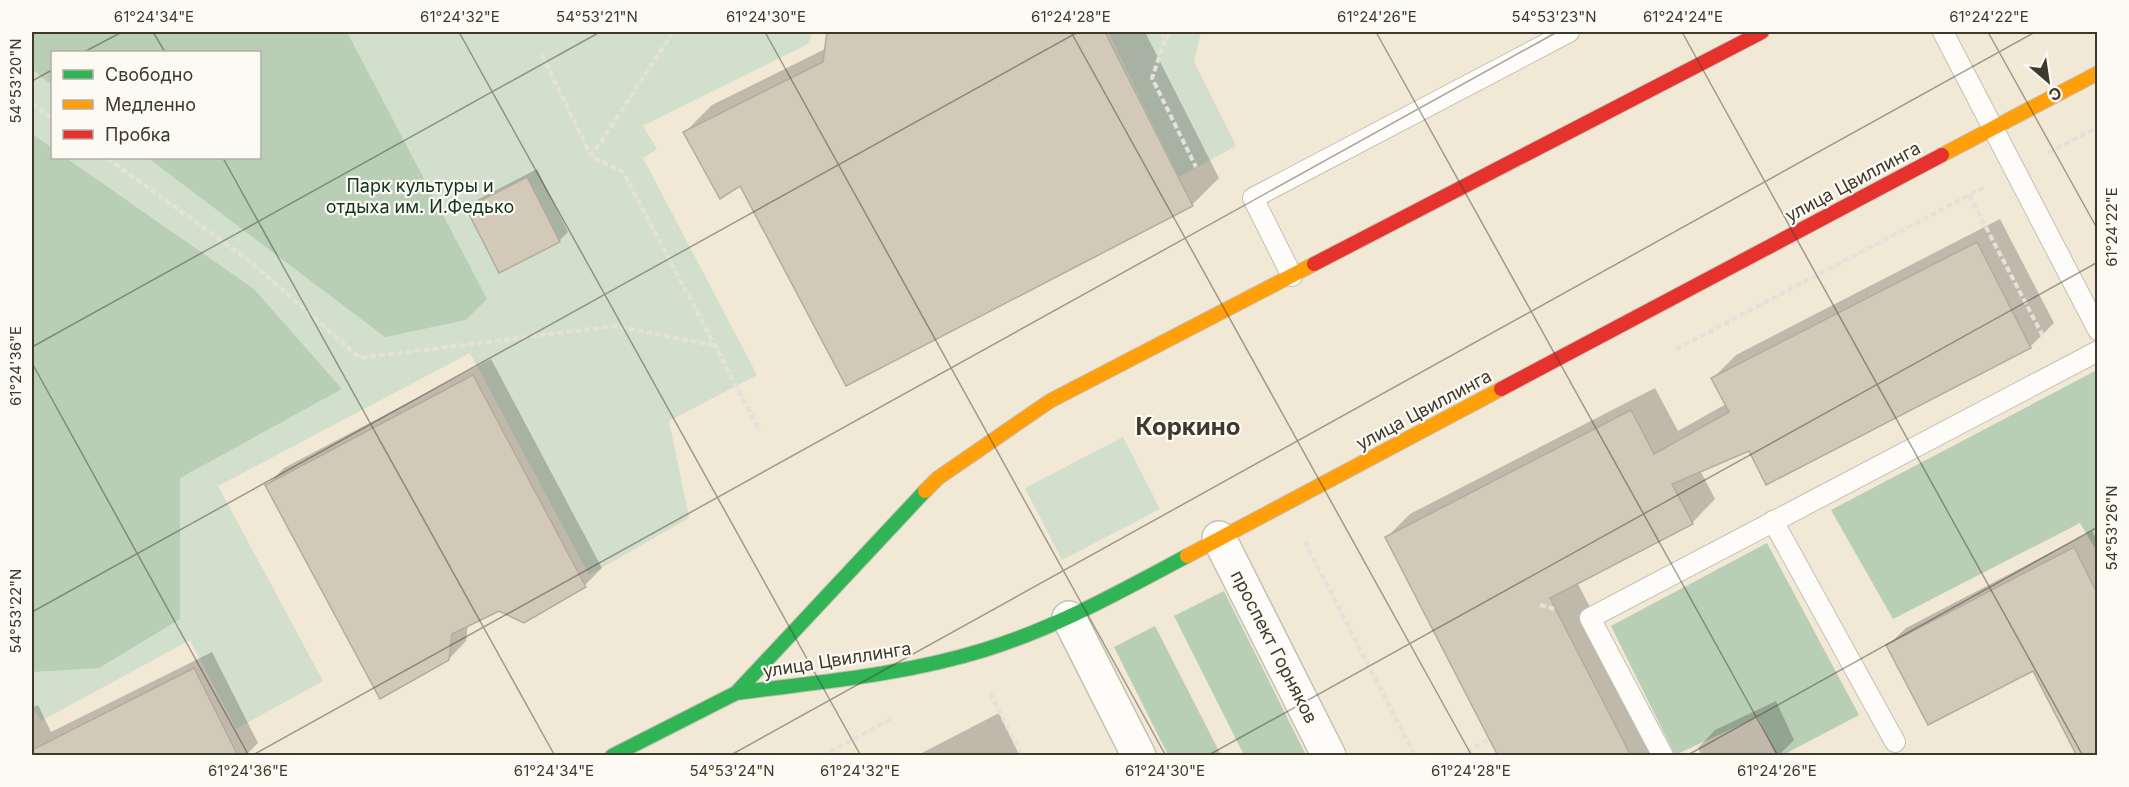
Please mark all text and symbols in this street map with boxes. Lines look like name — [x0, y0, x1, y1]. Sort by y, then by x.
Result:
text: 61°24'34"E — [114, 7, 194, 26]
text: 61°24'32"E — [420, 7, 500, 26]
text: 54°53'21"N — [556, 7, 638, 26]
text: 61°24'30"E — [726, 7, 806, 26]
text: 61°24'28"E — [1031, 7, 1111, 26]
text: 61°24'26"E — [1337, 7, 1417, 26]
text: 54°53'23"N — [1512, 7, 1596, 26]
text: 61°24'24"E — [1643, 7, 1723, 26]
text: 61°24'22"E — [1949, 7, 2029, 26]
text: 54°53'20"N — [6, 38, 25, 124]
legend — [51, 51, 261, 159]
north arrow — [2018, 51, 2078, 111]
text: Свободно — [105, 64, 193, 85]
text: С — [2045, 83, 2065, 106]
text: Медленно — [105, 94, 196, 115]
text: Пробка — [105, 124, 171, 145]
street label: улица Цвиллинга — [1782, 137, 1924, 226]
park label: Парк культуры и отдыха им. И.Федько — [326, 175, 514, 217]
text: 61°24'22"E — [2102, 187, 2121, 267]
text: 61°24'36"E — [6, 326, 25, 406]
street label: улица Цвиллинга — [1353, 365, 1495, 454]
district label: Коркино — [1136, 412, 1240, 441]
text: 54°53'26"N — [2102, 486, 2121, 570]
street label: проспект Горняков — [1227, 567, 1322, 727]
text: 54°53'22"N — [6, 569, 25, 653]
street label: улица Цвиллинга — [761, 637, 913, 682]
text: 61°24'36"E — [208, 761, 288, 780]
text: 61°24'34"E — [514, 761, 594, 780]
text: 54°53'24"N — [689, 761, 775, 780]
text: 61°24'32"E — [820, 761, 900, 780]
text: 61°24'30"E — [1125, 761, 1205, 780]
text: 61°24'28"E — [1431, 761, 1511, 780]
text: 61°24'26"E — [1737, 761, 1817, 780]

